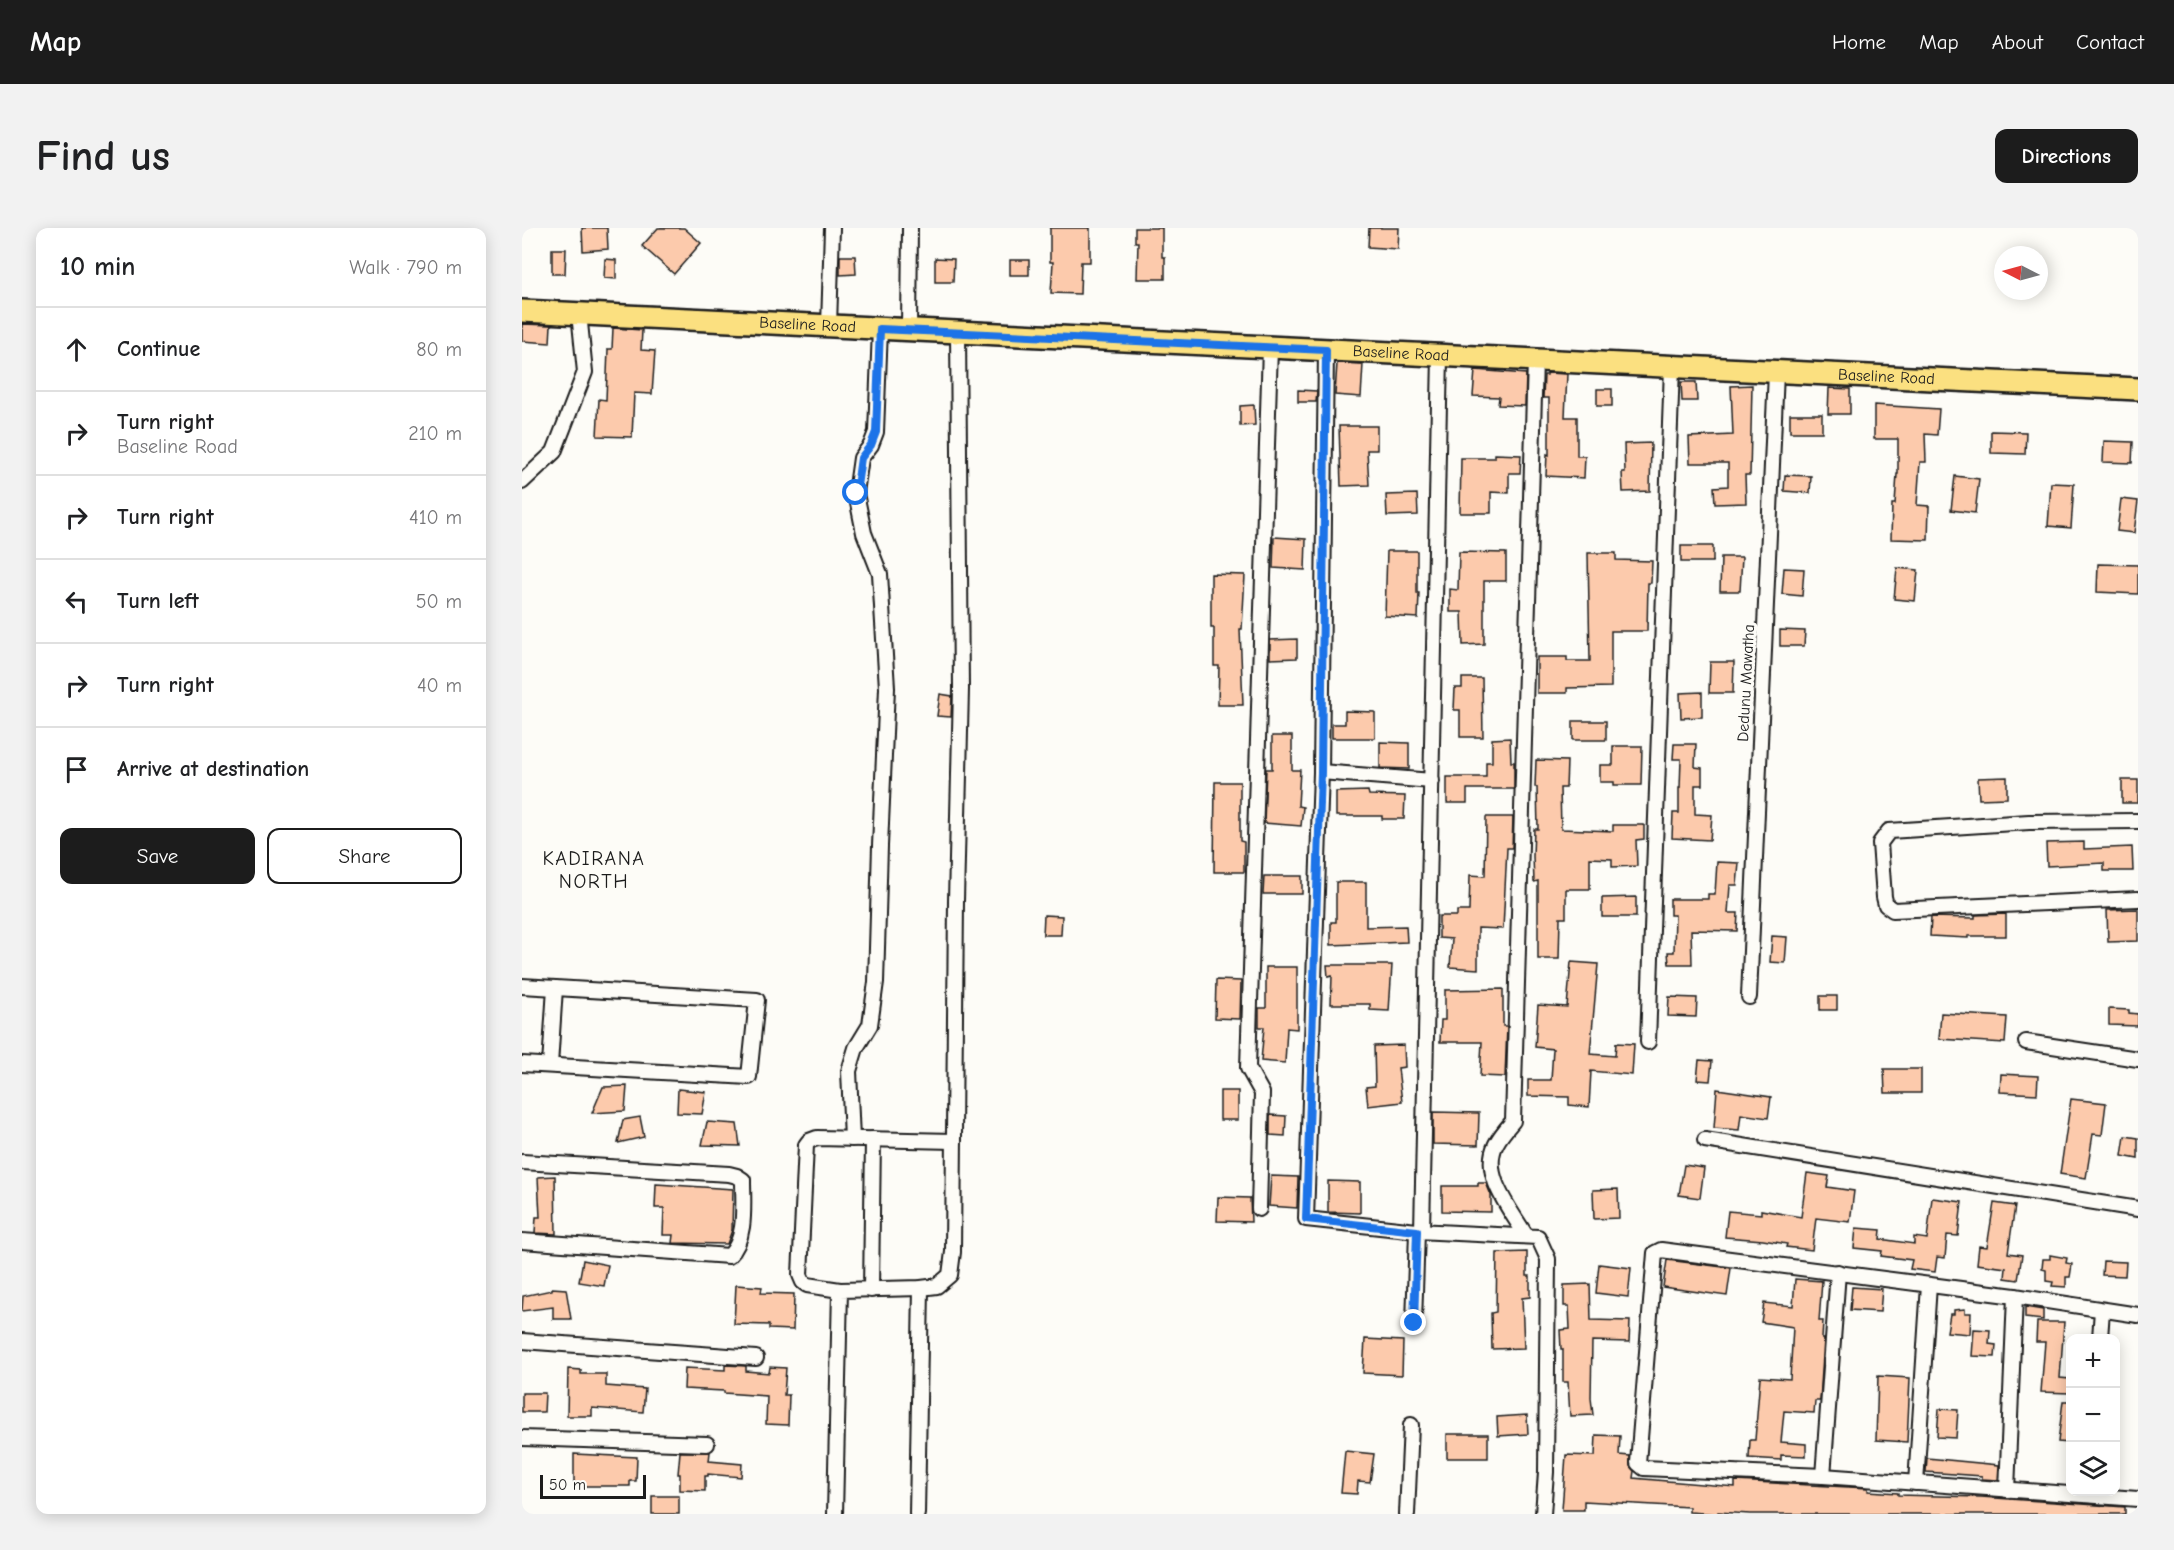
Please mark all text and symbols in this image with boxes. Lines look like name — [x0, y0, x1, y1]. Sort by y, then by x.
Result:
text: Map — [30, 26, 81, 58]
text: Home — [1832, 30, 1886, 54]
text: Map — [1919, 30, 1959, 54]
text: About — [1992, 30, 2043, 54]
text: Contact — [2076, 30, 2144, 54]
button: Directions — [1995, 129, 2138, 183]
text: Find us — [36, 132, 170, 181]
north arrow — [1994, 246, 2048, 300]
text: 10 min — [60, 252, 135, 282]
text: Walk · 790 m — [349, 256, 462, 279]
street label: Baseline Road — [759, 313, 856, 336]
icon: ahead — [60, 333, 93, 366]
text: Continue — [117, 336, 200, 362]
text: 80 m — [416, 338, 462, 361]
street label: Baseline Road — [1352, 342, 1450, 365]
street label: Baseline Road — [1838, 366, 1935, 388]
text: Turn right — [117, 409, 214, 435]
icon: right — [60, 417, 93, 450]
text: 210 m — [408, 422, 462, 445]
text: Baseline Road — [117, 435, 238, 458]
route start — [842, 479, 868, 505]
icon: right — [60, 501, 93, 534]
text: Turn right — [117, 504, 214, 530]
text: 410 m — [409, 506, 462, 529]
icon: left — [60, 585, 93, 618]
text: Turn left — [117, 588, 199, 614]
text: 50 m — [416, 590, 462, 613]
street label: Dedunu Mawatha — [1734, 624, 1758, 742]
icon: right — [60, 669, 93, 702]
text: Turn right — [117, 672, 214, 698]
text: 40 m — [417, 674, 462, 697]
icon: arrive — [60, 753, 93, 786]
text: Arrive at destination — [117, 756, 309, 782]
button: Save — [60, 828, 255, 884]
button: Share — [267, 828, 462, 884]
district label: KADIRANA NORTH — [543, 847, 645, 893]
route end — [1400, 1309, 1426, 1335]
map controls — [2066, 1334, 2120, 1496]
button: + — [2066, 1334, 2120, 1388]
button: − — [2066, 1388, 2120, 1442]
button: layers — [2066, 1442, 2120, 1496]
scale bar — [540, 1472, 646, 1500]
text: 50 m — [549, 1476, 586, 1494]

